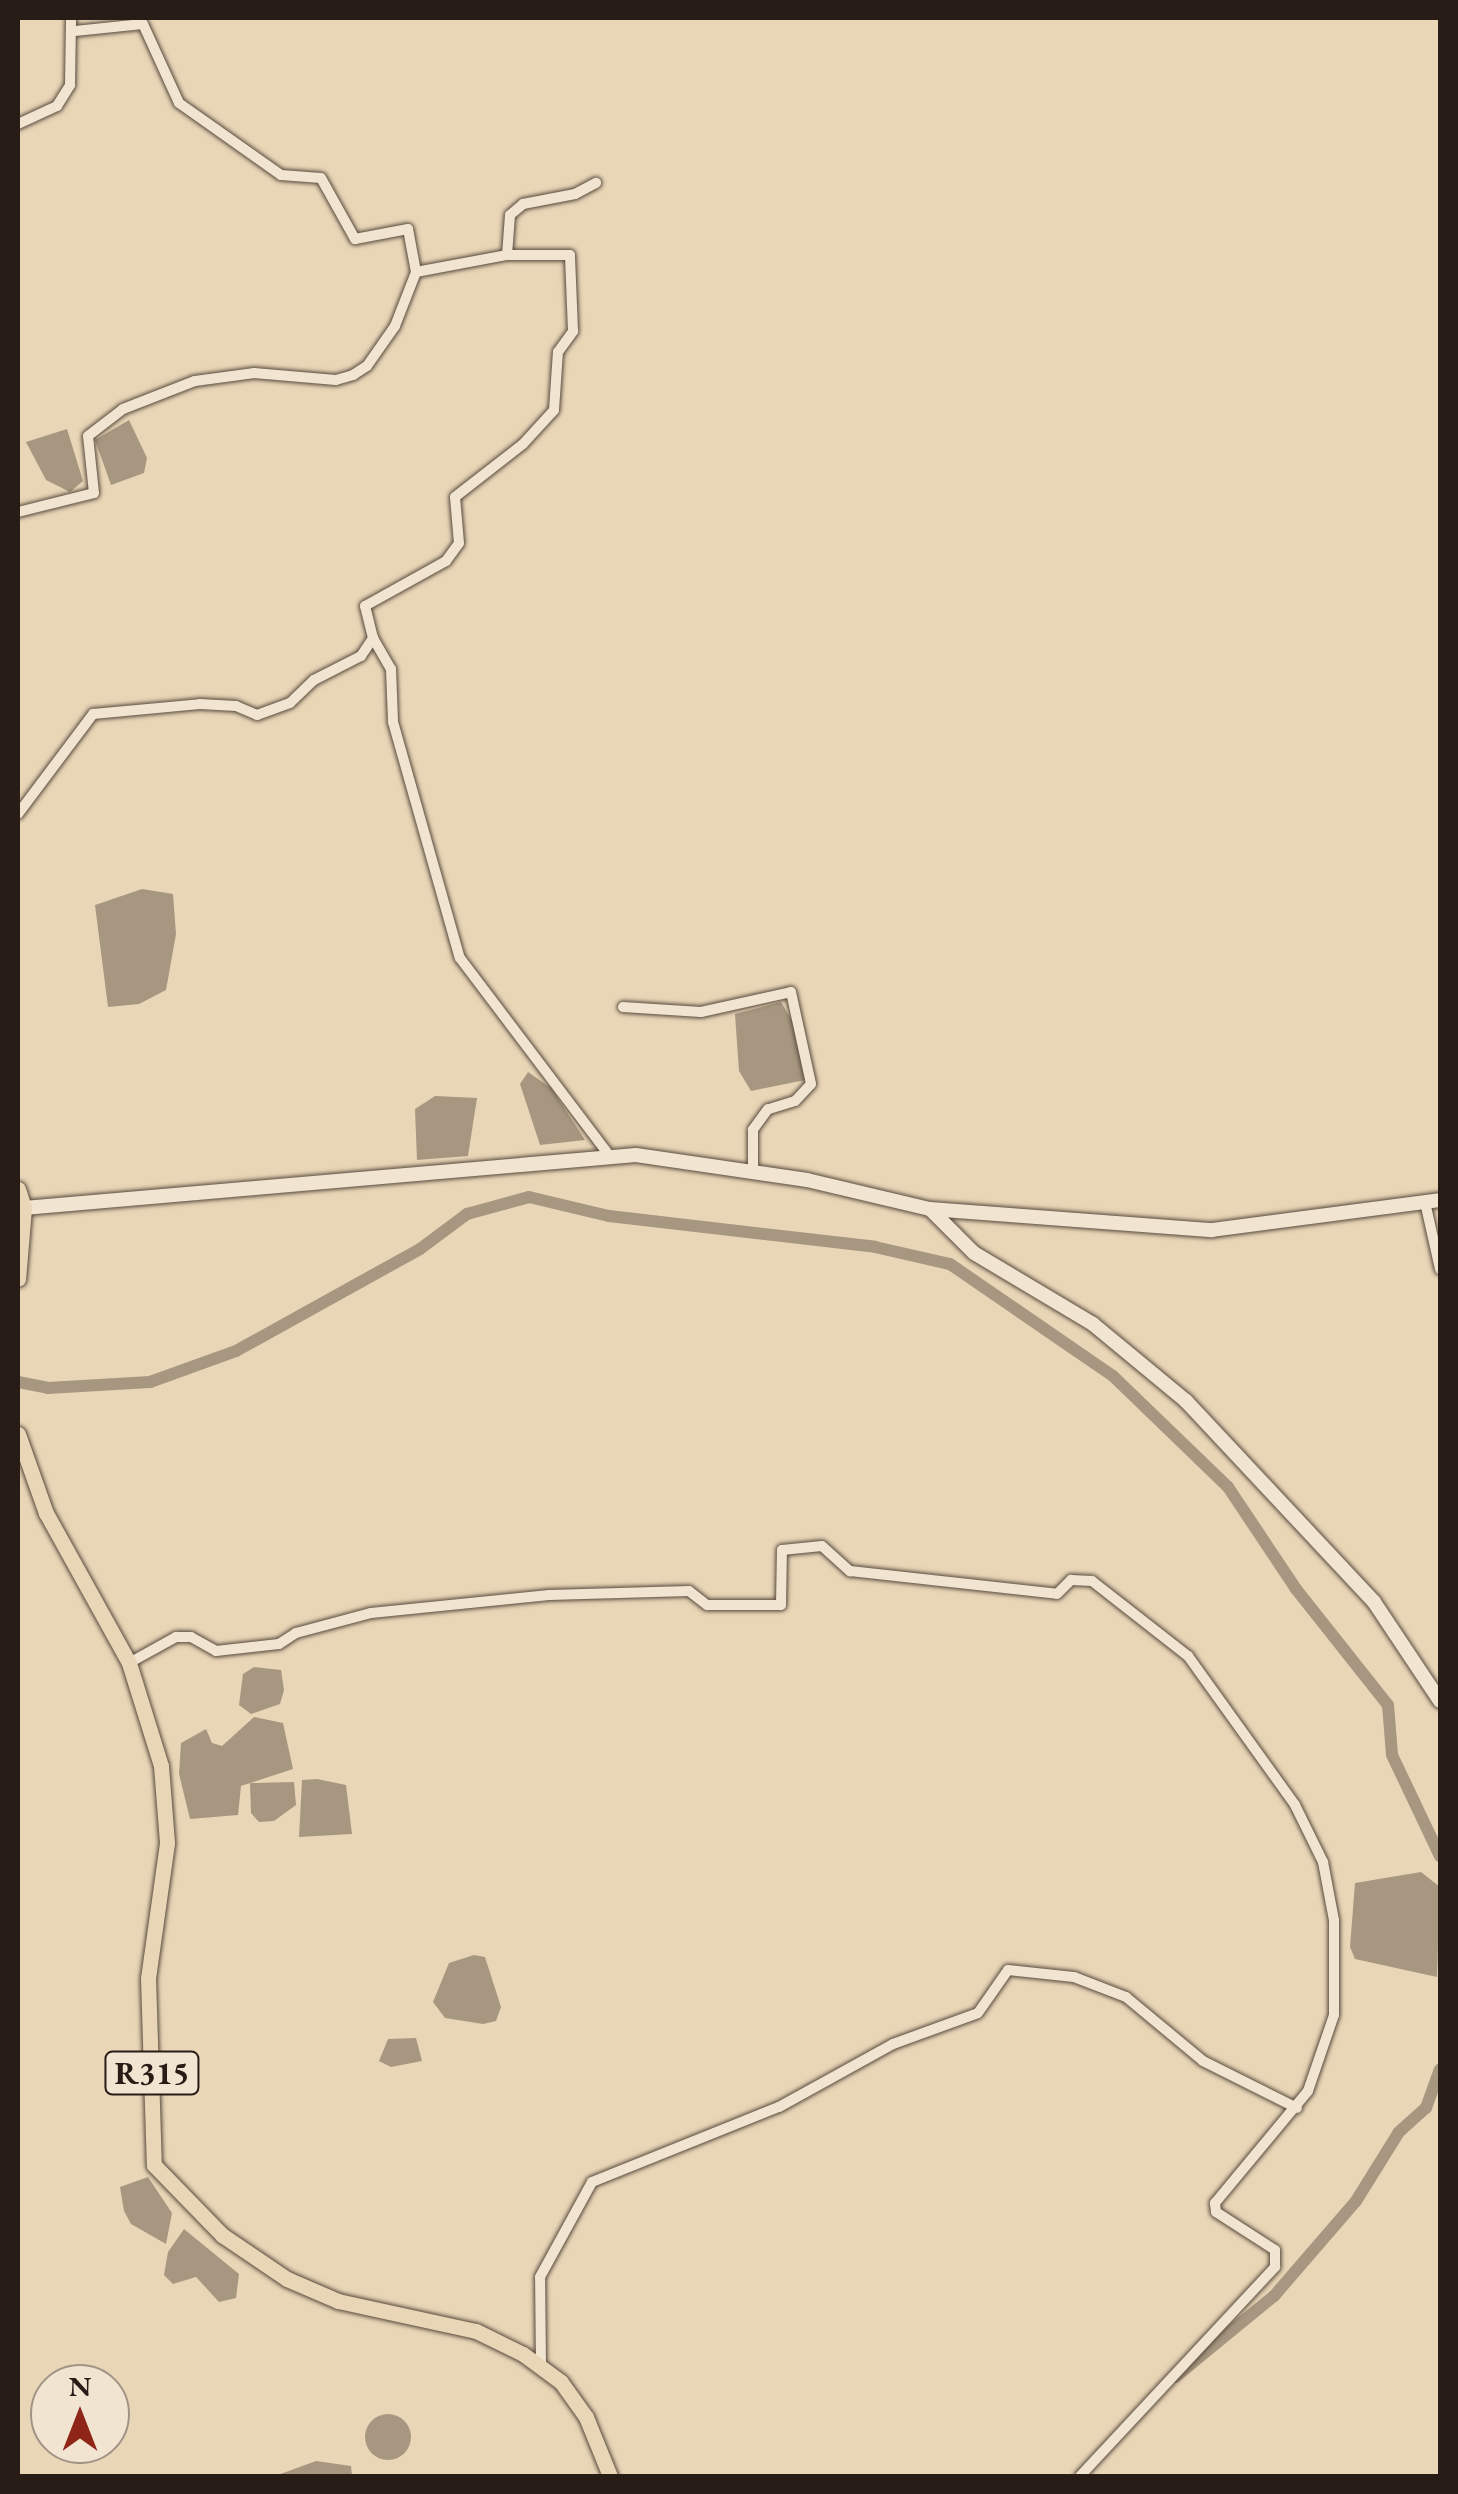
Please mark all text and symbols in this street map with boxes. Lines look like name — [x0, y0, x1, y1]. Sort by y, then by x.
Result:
road number: R315 — [102, 2046, 202, 2100]
north arrow — [30, 2364, 130, 2464]
text: N — [69, 2368, 91, 2404]

